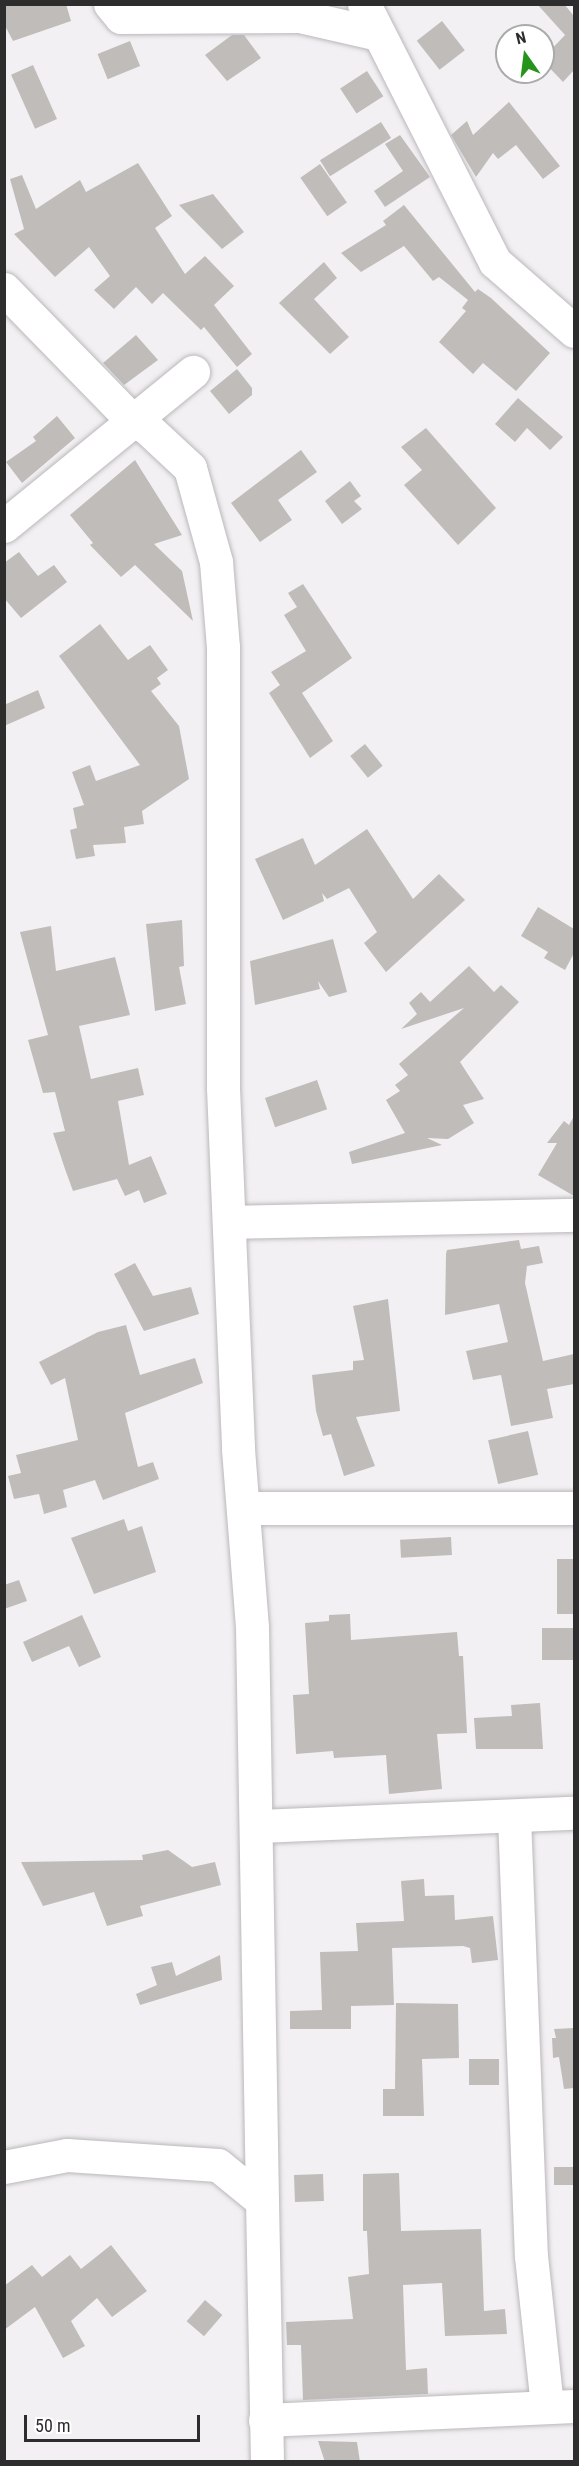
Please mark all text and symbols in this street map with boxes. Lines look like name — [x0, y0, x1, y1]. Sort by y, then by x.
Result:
north arrow — [495, 24, 555, 84]
text: N — [514, 28, 528, 48]
scale bar — [27, 2403, 202, 2441]
text: 50 m — [35, 2415, 70, 2436]

